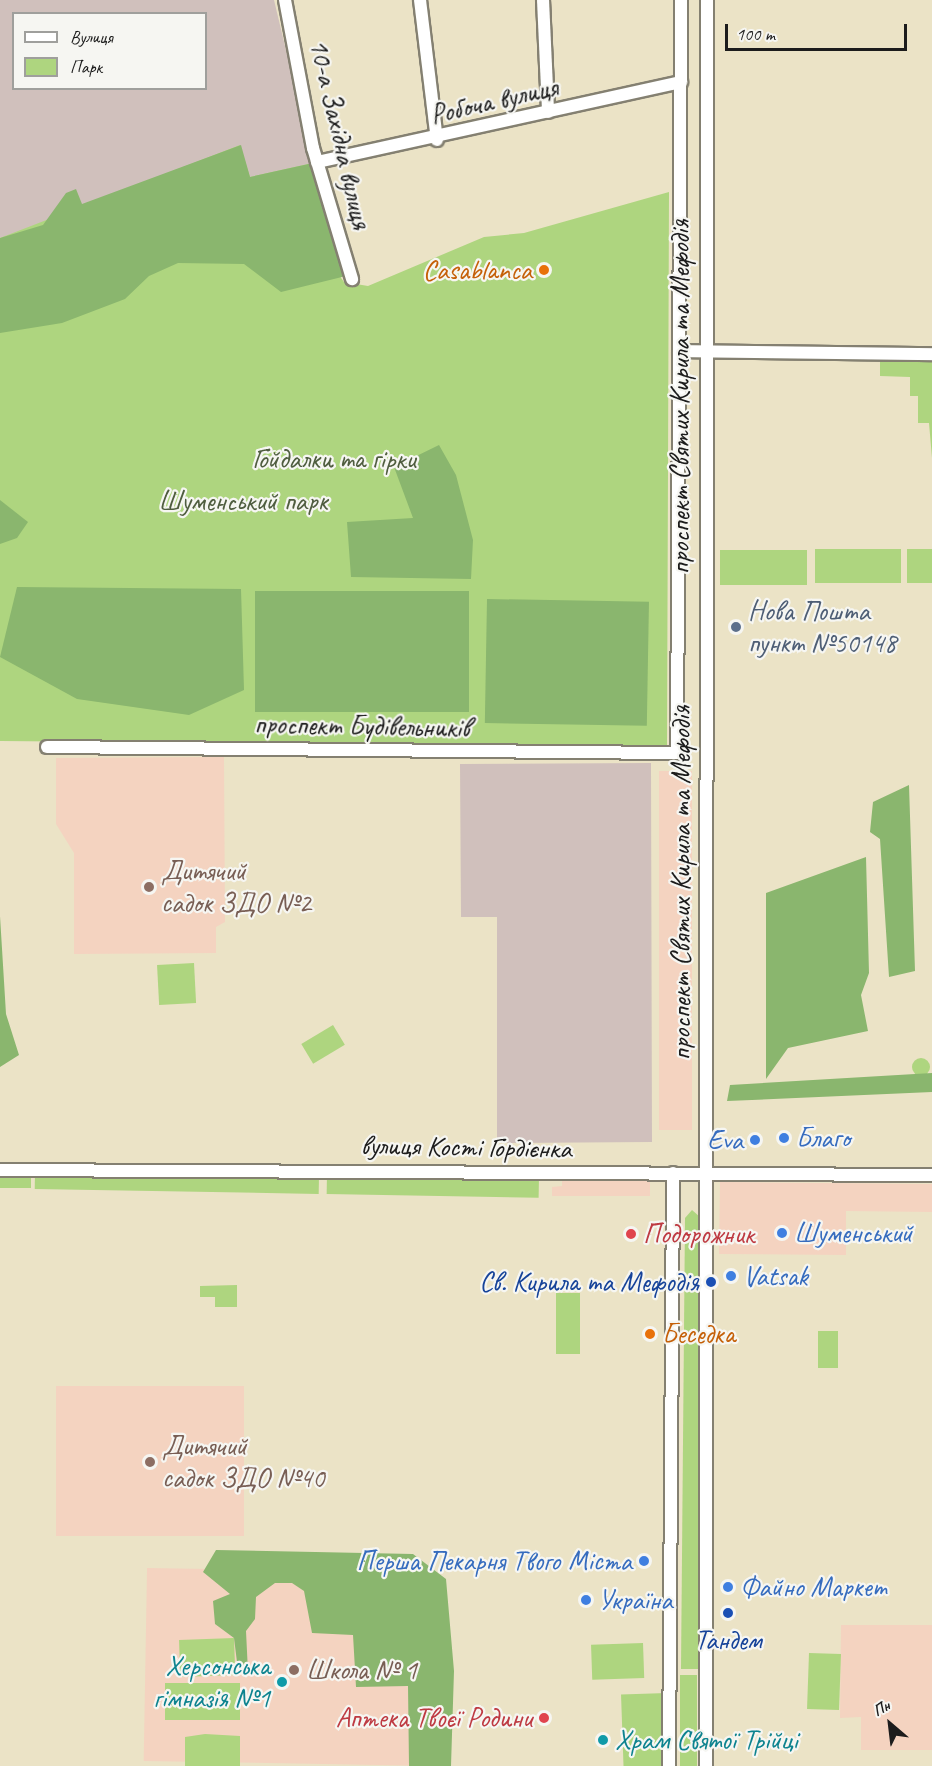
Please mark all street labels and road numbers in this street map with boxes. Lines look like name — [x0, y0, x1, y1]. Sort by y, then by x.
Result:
street label: 10-а Західна вулиця — [302, 35, 378, 233]
street label: Робоча вулиця — [428, 70, 560, 132]
street label: проспект Святих Кирила та Мефодія — [663, 218, 697, 576]
street label: проспект Святих Кирила та Мефодія — [664, 704, 698, 1062]
street label: проспект Будівельників — [254, 707, 470, 745]
street label: вулиця Кості Гордієнка — [360, 1128, 572, 1166]

